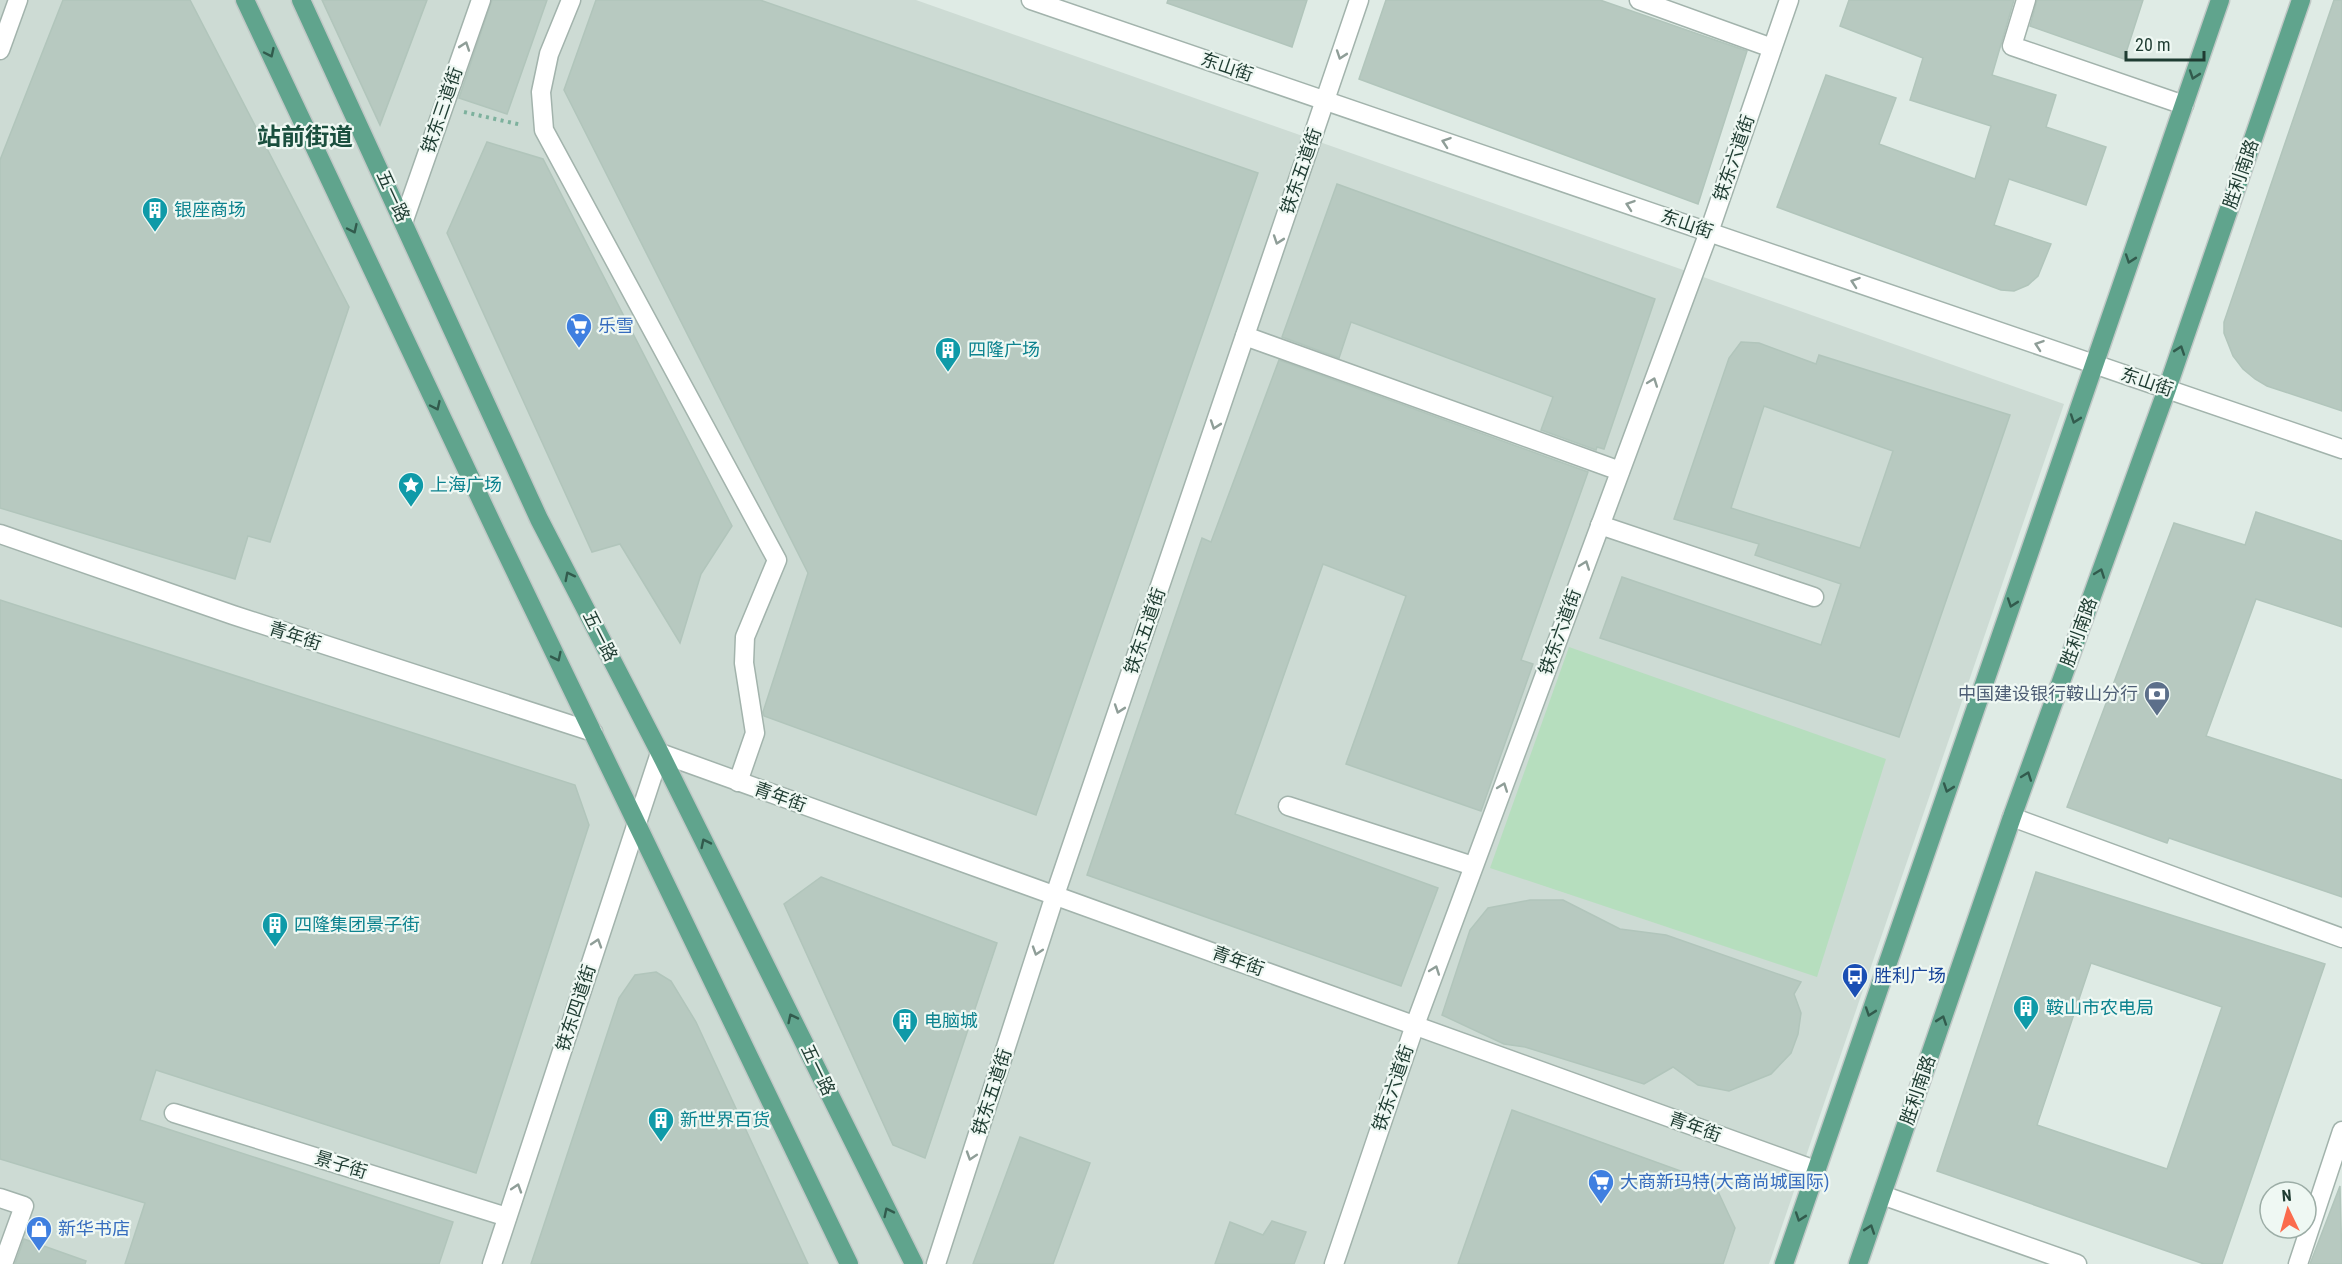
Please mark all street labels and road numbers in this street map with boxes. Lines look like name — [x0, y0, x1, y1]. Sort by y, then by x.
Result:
street label: 东山街 — [1198, 48, 1256, 85]
street label: 铁东三道街 — [417, 64, 466, 156]
street label: 铁东六道街 — [1709, 112, 1758, 204]
street label: 铁东五道街 — [1276, 125, 1325, 217]
street label: 胜利南路 — [2219, 136, 2262, 211]
street label: 五一路 — [373, 167, 414, 225]
street label: 东山街 — [1658, 205, 1716, 242]
street label: 东山街 — [2118, 363, 2176, 400]
street label: 铁东五道街 — [1120, 585, 1169, 677]
street label: 铁东六道街 — [1534, 586, 1585, 678]
street label: 胜利南路 — [2056, 594, 2101, 669]
street label: 五一路 — [579, 607, 622, 665]
street label: 青年街 — [266, 617, 324, 654]
street label: 青年街 — [751, 777, 809, 816]
street label: 青年街 — [1209, 941, 1267, 980]
street label: 铁东四道街 — [552, 962, 599, 1054]
street label: 五一路 — [797, 1041, 840, 1099]
street label: 铁东六道街 — [1368, 1042, 1417, 1134]
street label: 铁东五道街 — [968, 1046, 1015, 1138]
street label: 胜利南路 — [1896, 1052, 1939, 1127]
street label: 青年街 — [1666, 1107, 1724, 1146]
street label: 景子街 — [312, 1147, 370, 1182]

